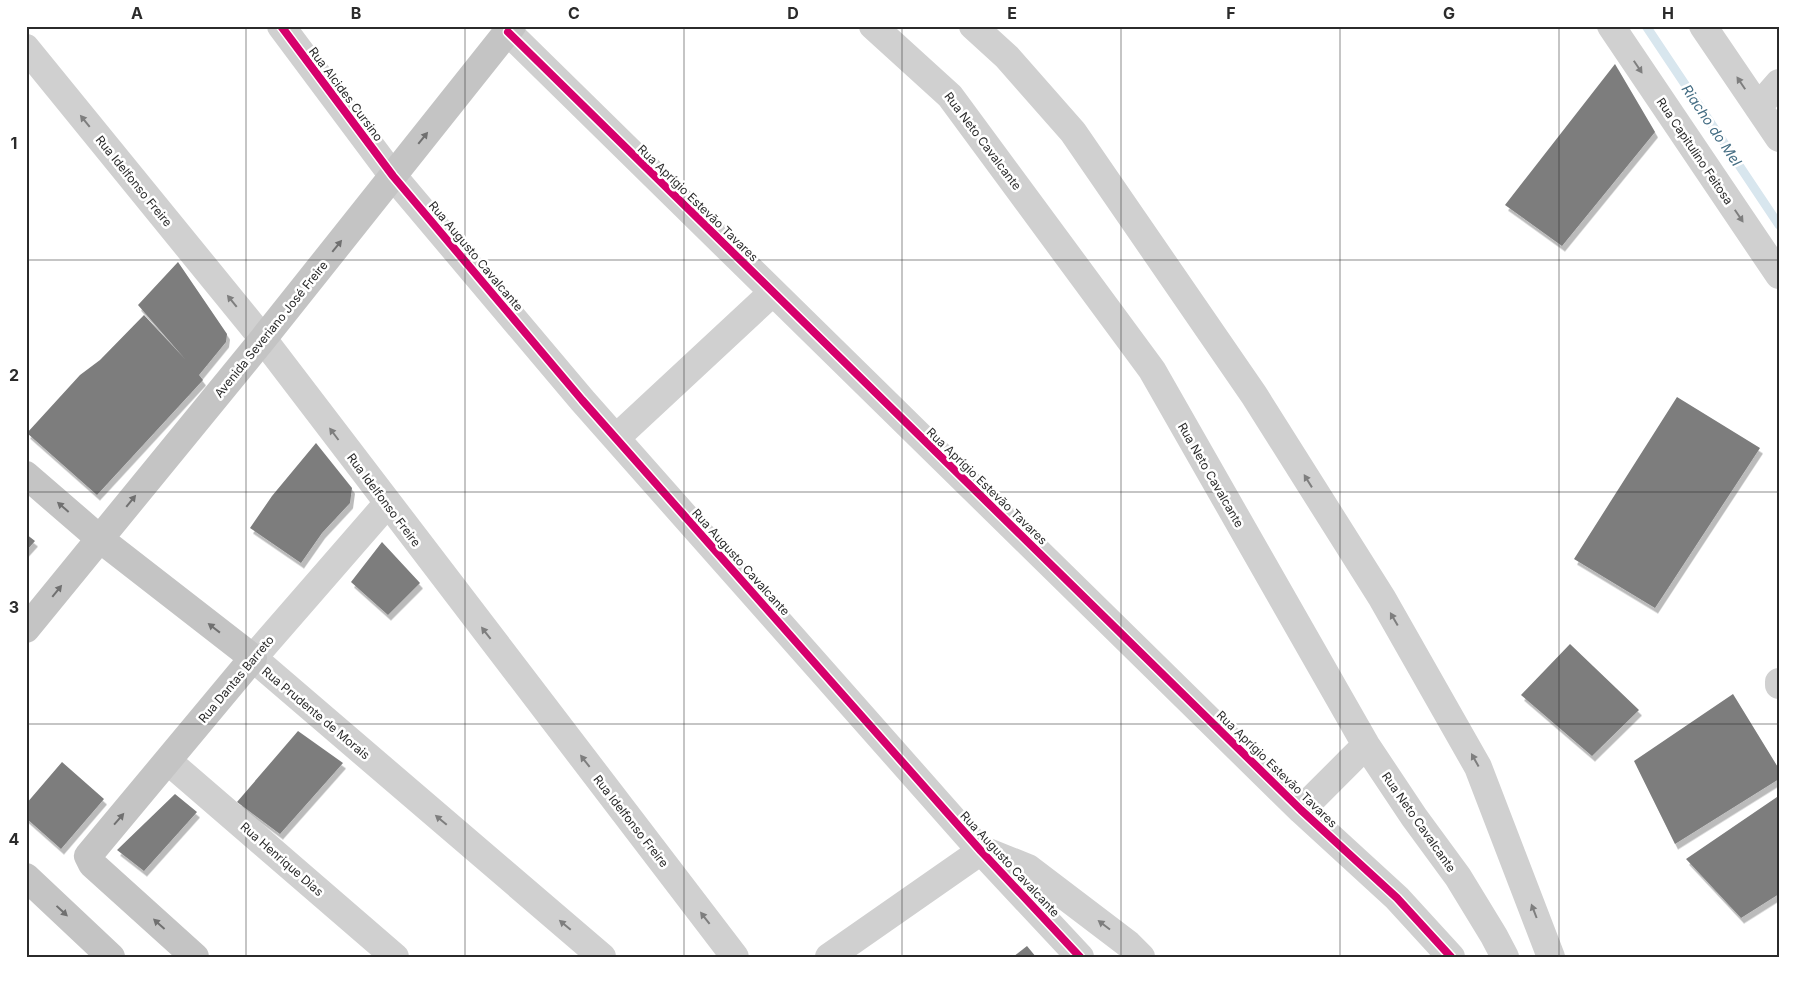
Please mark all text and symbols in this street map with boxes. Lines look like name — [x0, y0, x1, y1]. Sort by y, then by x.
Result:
text: A — [131, 3, 143, 23]
text: B — [351, 3, 361, 23]
text: C — [568, 3, 580, 23]
text: D — [787, 3, 799, 23]
text: E — [1007, 3, 1017, 23]
text: F — [1226, 3, 1236, 23]
text: G — [1443, 3, 1455, 23]
text: H — [1662, 3, 1674, 23]
street label: Rua Alcides Cursino — [306, 44, 386, 144]
one-way arrow — [1634, 60, 1643, 73]
one-way arrow — [1736, 76, 1746, 90]
water label: Riacho do Mel — [1678, 81, 1746, 169]
street label: Rua Neto Cavalcante — [941, 89, 1025, 193]
street label: Rua Capitulino Feitosa — [1654, 95, 1736, 207]
one-way arrow — [80, 115, 91, 128]
one-way arrow — [418, 131, 429, 144]
street label: Rua Idelfonso Freire — [93, 132, 175, 230]
text: 1 — [11, 133, 17, 153]
street label: Rua Aprígio Estevão Tavares — [635, 141, 761, 265]
street label: Rua Augusto Cavalcante — [426, 198, 526, 314]
one-way arrow — [1734, 209, 1744, 223]
one-way arrow — [331, 240, 342, 253]
street label: Avenida Severiano José Freire — [211, 258, 331, 400]
one-way arrow — [226, 295, 237, 308]
text: 2 — [9, 365, 19, 385]
street label: Rua Neto Cavalcante — [1175, 420, 1247, 530]
street label: Rua Aprígio Estevão Tavares — [924, 424, 1050, 548]
one-way arrow — [329, 427, 339, 441]
street label: Rua Idelfonso Freire — [344, 450, 424, 550]
one-way arrow — [1303, 474, 1313, 488]
one-way arrow — [125, 495, 136, 508]
one-way arrow — [58, 501, 70, 513]
street label: Rua Augusto Cavalcante — [689, 505, 793, 619]
one-way arrow — [52, 585, 63, 598]
text: 3 — [9, 597, 19, 617]
one-way arrow — [1390, 611, 1398, 626]
one-way arrow — [208, 623, 221, 634]
one-way arrow — [481, 626, 491, 639]
street label: Rua Dantas Barreto — [195, 632, 277, 726]
street label: Rua Prudente de Morais — [259, 664, 373, 762]
street label: Rua Aprígio Estevão Tavares — [1214, 707, 1340, 831]
one-way arrow — [1470, 753, 1479, 767]
one-way arrow — [580, 754, 590, 768]
street label: Rua Neto Cavalcante — [1379, 769, 1459, 875]
street label: Rua Idelfonso Freire — [590, 772, 672, 870]
street label: Rua Augusto Cavalcante — [957, 808, 1063, 920]
one-way arrow — [114, 813, 125, 826]
one-way arrow — [435, 814, 448, 825]
street label: Rua Henrique Dias — [237, 819, 327, 899]
text: 4 — [9, 829, 20, 849]
one-way arrow — [1530, 903, 1538, 918]
one-way arrow — [55, 905, 67, 917]
one-way arrow — [700, 911, 710, 925]
one-way arrow — [153, 918, 165, 930]
one-way arrow — [559, 919, 571, 931]
one-way arrow — [1098, 920, 1111, 931]

